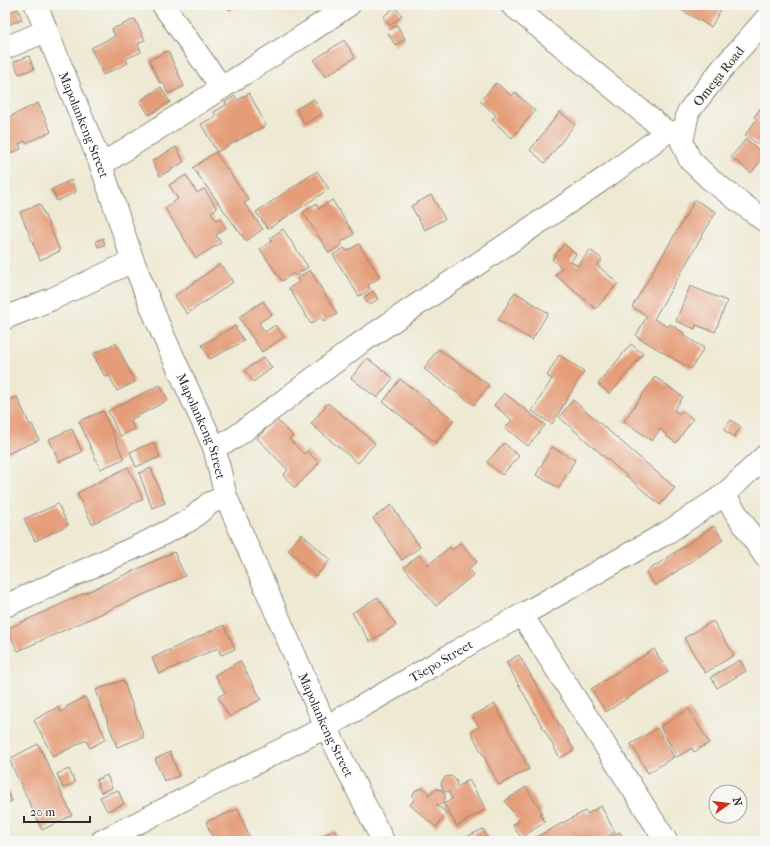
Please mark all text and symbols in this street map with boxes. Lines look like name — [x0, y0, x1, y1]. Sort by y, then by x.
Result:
street label: Omega Road — [690, 43, 747, 109]
street label: Mapolankeng Street — [56, 69, 112, 180]
street label: Mapolankeng Street — [173, 371, 229, 481]
street label: Tšepo Street — [407, 636, 476, 685]
street label: Mapolankeng Street — [295, 670, 357, 780]
north arrow — [708, 784, 748, 824]
text: N — [730, 796, 745, 808]
scale bar — [24, 798, 90, 824]
text: 20 m — [30, 805, 55, 819]

